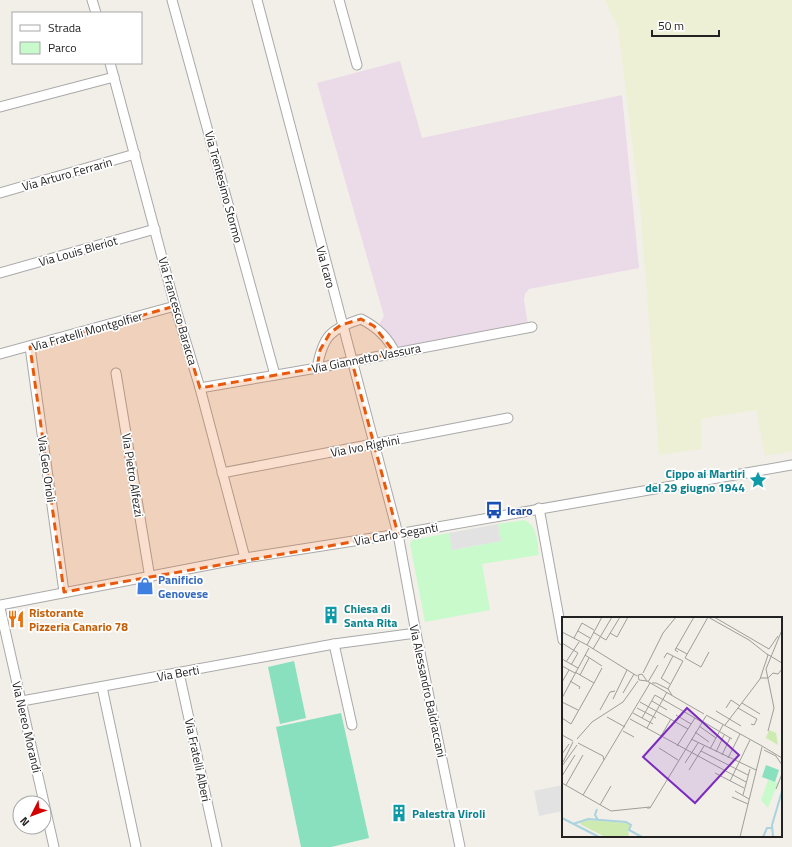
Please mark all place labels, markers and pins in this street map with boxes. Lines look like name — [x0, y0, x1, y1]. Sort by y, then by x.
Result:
place label: Cippo ai Martiri del 29 giugno 1944 — [645, 464, 745, 497]
place icon: Cippo ai Martiri del 29 giugno 1944 — [748, 470, 768, 490]
bus stop icon: Icaro — [484, 500, 504, 520]
place label: Icaro — [507, 501, 533, 520]
place label: Panificio Genovese — [158, 570, 208, 603]
shop icon: Panificio Genovese — [135, 576, 155, 596]
place label: Chiesa di Santa Rita — [344, 599, 397, 632]
place label: Ristorante Pizzeria Canario 78 — [29, 603, 128, 636]
building icon: Chiesa di Santa Rita — [321, 605, 341, 625]
restaurant icon: Ristorante Pizzeria Canario 78 — [6, 609, 26, 629]
building icon: Palestra Viroli — [389, 803, 409, 823]
place label: Palestra Viroli — [412, 804, 485, 823]

